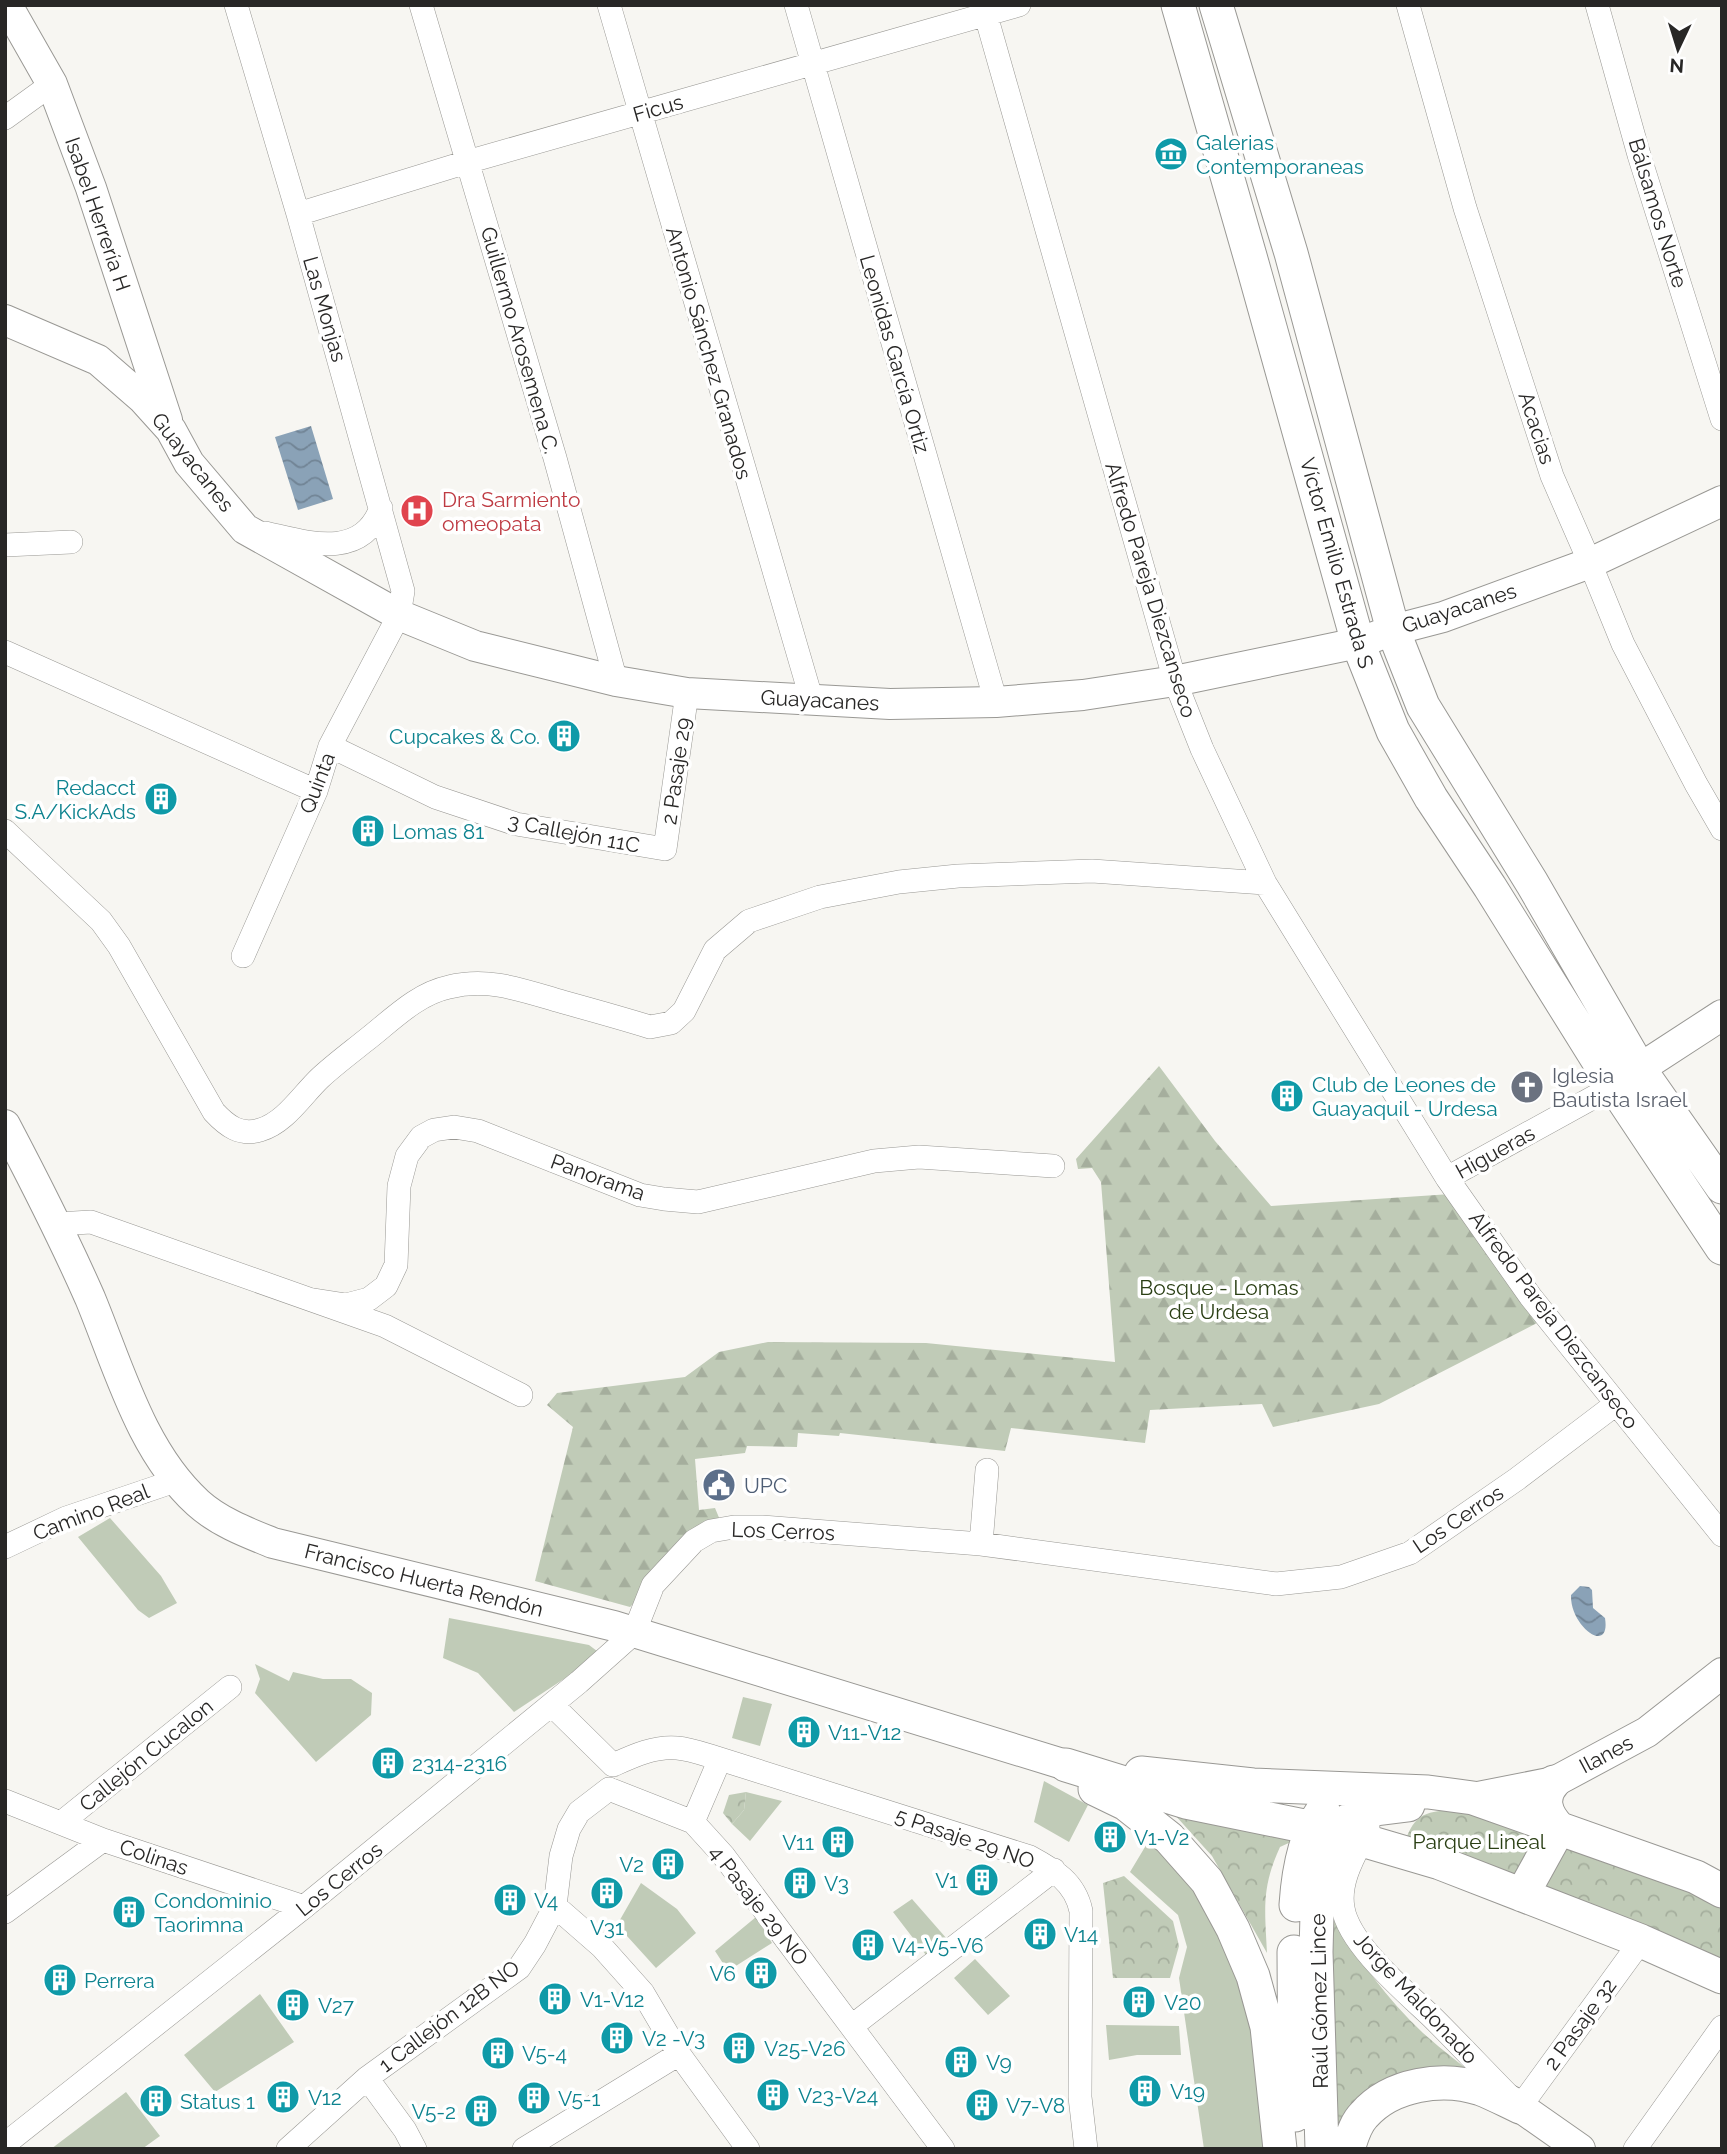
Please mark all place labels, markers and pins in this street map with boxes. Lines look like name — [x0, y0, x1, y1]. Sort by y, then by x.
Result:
place label: Galerias Contemporaneas — [1196, 130, 1364, 179]
museum icon: Galerias Contemporaneas — [1152, 135, 1190, 173]
place label: Dra Sarmiento omeopata — [442, 487, 580, 536]
hospital icon: Dra Sarmiento omeopata — [398, 492, 436, 530]
building icon: Cupcakes & Co. — [545, 717, 583, 755]
place label: Cupcakes & Co. — [389, 724, 540, 749]
place label: Redacct S.A/KickAds — [15, 775, 136, 824]
building icon: Redacct S.A/KickAds — [142, 780, 180, 818]
building icon: Lomas 81 — [349, 812, 387, 850]
place label: Lomas 81 — [392, 819, 484, 844]
place label: Iglesia Bautista Israel — [1552, 1063, 1688, 1112]
church icon: Iglesia Bautista Israel — [1508, 1068, 1546, 1106]
place label: Club de Leones de Guayaquil - Urdesa — [1312, 1072, 1498, 1121]
building icon: Club de Leones de Guayaquil - Urdesa — [1268, 1077, 1306, 1115]
public building icon: UPC — [700, 1466, 738, 1504]
place label: UPC — [744, 1473, 787, 1498]
building icon: V11-V12 — [785, 1713, 823, 1751]
place label: V11-V12 — [828, 1720, 901, 1745]
building icon: 2314-2316 — [369, 1744, 407, 1782]
place label: 2314-2316 — [412, 1751, 507, 1776]
building icon: V1-V2 — [1091, 1818, 1129, 1856]
building icon: V11 — [819, 1823, 857, 1861]
place label: V1-V2 — [1134, 1825, 1189, 1850]
place label: V11 — [782, 1830, 814, 1855]
building icon: V2 — [649, 1845, 687, 1883]
place label: V2 — [619, 1852, 644, 1877]
building icon: V1 — [963, 1861, 1001, 1899]
building icon: V3 — [781, 1864, 819, 1902]
place label: V1 — [935, 1868, 958, 1893]
place label: V3 — [824, 1871, 849, 1896]
building icon: V31 — [588, 1874, 626, 1912]
building icon: V4 — [491, 1881, 529, 1919]
place label: Condominio Taorimna — [154, 1888, 272, 1937]
place label: V4 — [534, 1888, 558, 1913]
building icon: Condominio Taorimna — [110, 1893, 148, 1931]
place label: V31 — [590, 1915, 624, 1940]
building icon: V14 — [1021, 1915, 1059, 1953]
place label: V14 — [1064, 1922, 1098, 1947]
building icon: V4-V5-V6 — [849, 1926, 887, 1964]
place label: V4-V5-V6 — [892, 1933, 984, 1958]
building icon: V6 — [742, 1954, 780, 1992]
building icon: Perrera — [41, 1961, 79, 1999]
place label: V6 — [710, 1961, 736, 1986]
place label: Perrera — [84, 1968, 155, 1993]
building icon: V1-V12 — [536, 1980, 574, 2018]
building icon: V20 — [1120, 1983, 1158, 2021]
building icon: V27 — [274, 1986, 312, 2024]
place label: V1-V12 — [580, 1987, 644, 2012]
place label: V20 — [1164, 1990, 1202, 2015]
place label: V27 — [318, 1993, 355, 2018]
building icon: V2 -V3 — [598, 2019, 636, 2057]
place label: V2 -V3 — [642, 2026, 705, 2051]
building icon: V25-V26 — [720, 2029, 758, 2067]
building icon: V5-4 — [479, 2034, 517, 2072]
place label: V25-V26 — [764, 2036, 846, 2061]
place label: V5-4 — [522, 2041, 567, 2066]
building icon: V9 — [942, 2043, 980, 2081]
place label: V9 — [986, 2050, 1012, 2075]
building icon: V19 — [1126, 2072, 1164, 2110]
building icon: V23-V24 — [754, 2076, 792, 2114]
building icon: V12 — [264, 2078, 302, 2116]
building icon: V5-1 — [515, 2079, 553, 2117]
place label: V19 — [1170, 2079, 1205, 2104]
building icon: Status 1 — [137, 2082, 175, 2120]
place label: V23-V24 — [798, 2083, 878, 2108]
place label: V12 — [308, 2085, 342, 2110]
place label: V5-1 — [558, 2086, 601, 2111]
building icon: V7-V8 — [963, 2086, 1001, 2124]
place label: Status 1 — [180, 2089, 255, 2114]
building icon: V5-2 — [462, 2092, 500, 2130]
place label: V7-V8 — [1006, 2093, 1065, 2118]
place label: V5-2 — [411, 2099, 456, 2124]

